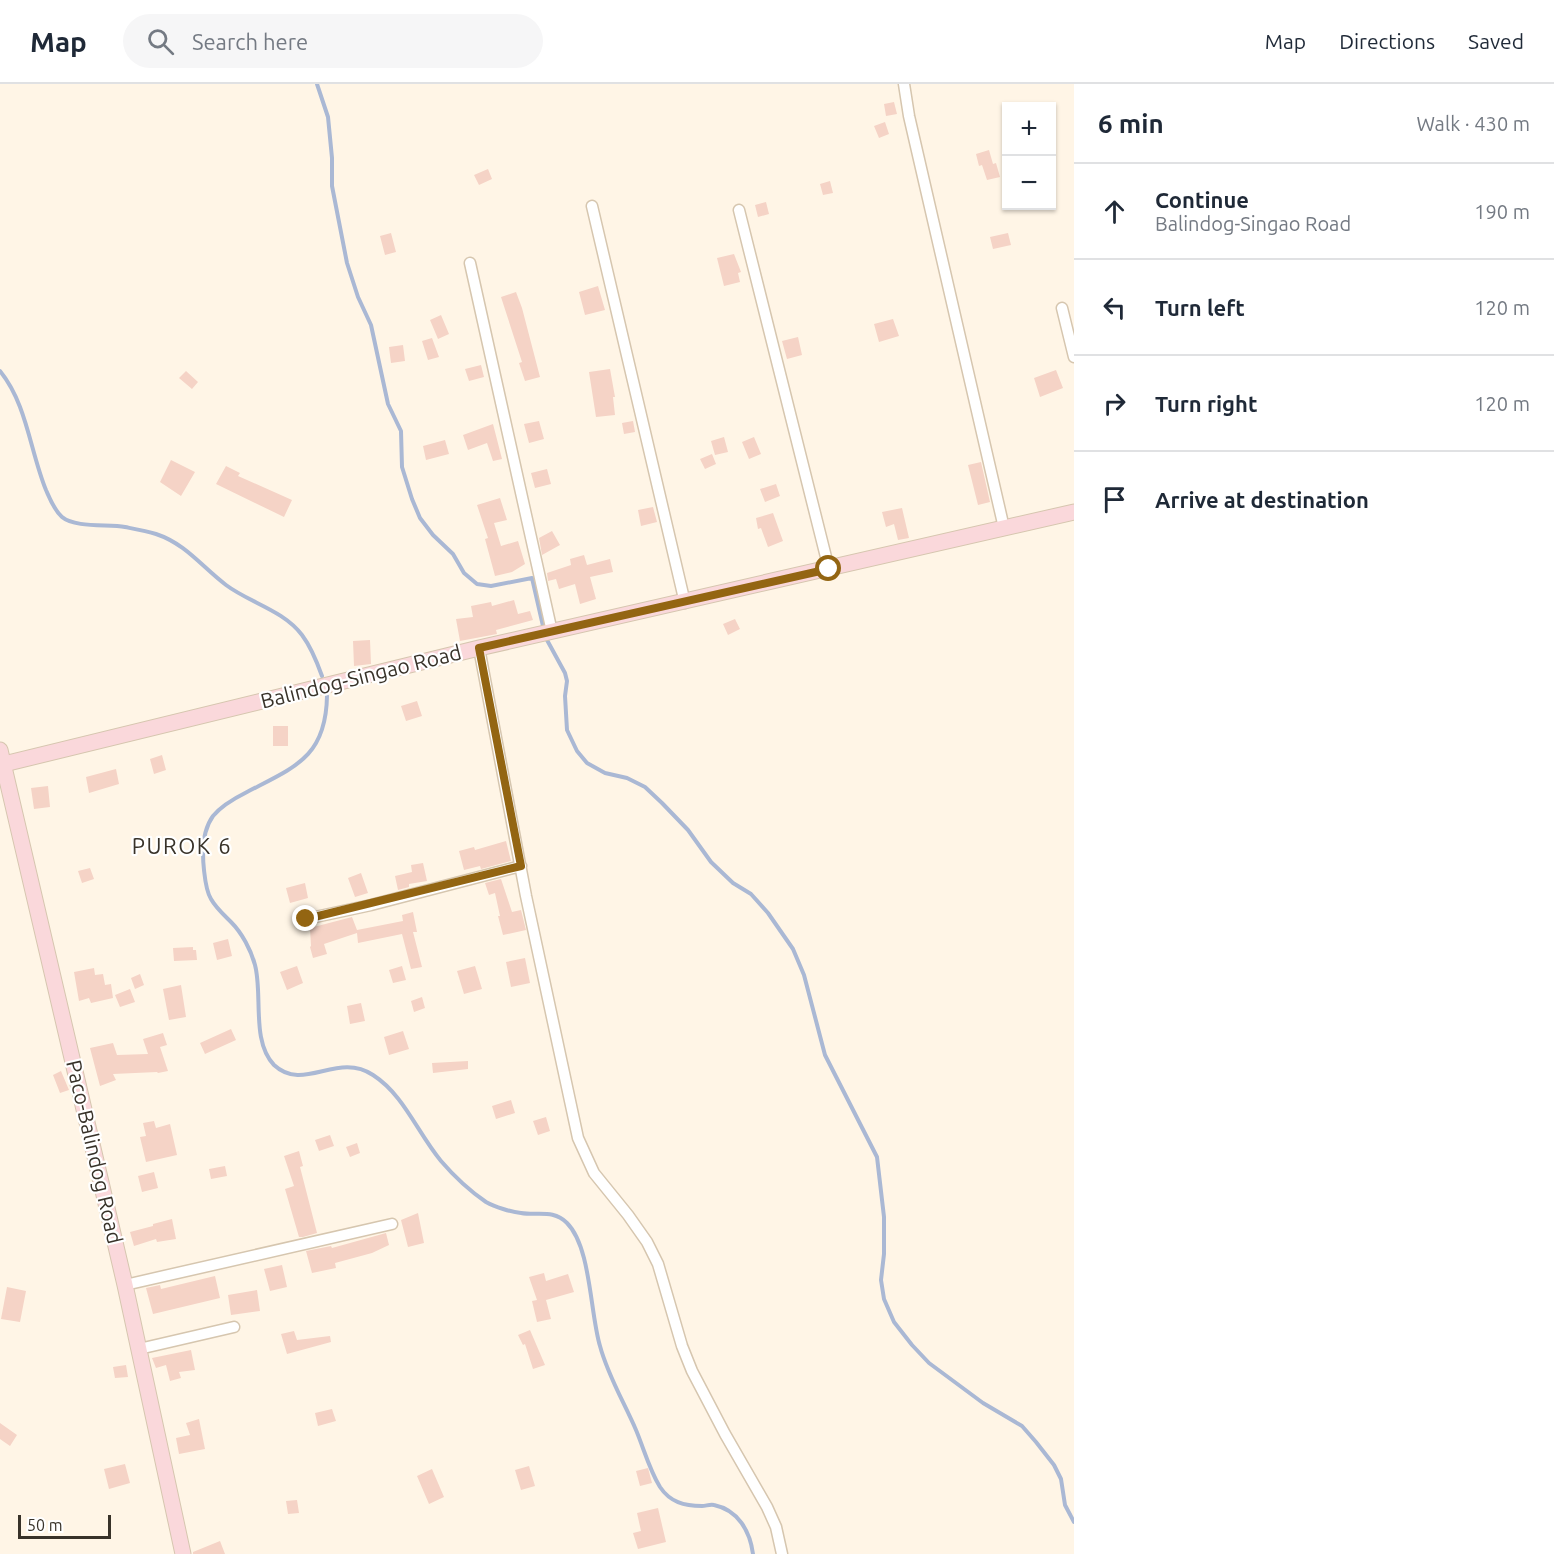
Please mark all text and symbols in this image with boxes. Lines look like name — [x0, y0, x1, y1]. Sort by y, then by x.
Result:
search box — [123, 14, 543, 68]
icon: search — [144, 25, 177, 58]
text: Map — [30, 26, 87, 57]
text: Search here — [192, 29, 308, 54]
text: Map — [1265, 29, 1306, 53]
text: Directions — [1339, 29, 1435, 53]
text: Saved — [1468, 29, 1524, 53]
map controls — [1002, 102, 1056, 210]
button: + — [1002, 102, 1056, 156]
text: 6 min — [1098, 109, 1164, 138]
text: Walk · 430 m — [1417, 112, 1530, 135]
button: − — [1002, 156, 1056, 210]
text: Continue — [1155, 187, 1249, 212]
icon: ahead — [1098, 195, 1131, 228]
text: 190 m — [1474, 200, 1530, 223]
text: Balindog-Singao Road — [1155, 212, 1351, 235]
icon: left — [1098, 291, 1131, 324]
text: Turn left — [1155, 295, 1245, 320]
text: 120 m — [1474, 296, 1530, 319]
icon: right — [1098, 387, 1131, 420]
text: Turn right — [1155, 391, 1257, 416]
text: 120 m — [1474, 392, 1530, 415]
icon: arrive — [1098, 483, 1131, 516]
text: Arrive at destination — [1155, 487, 1369, 512]
route start — [815, 555, 841, 581]
street label: Balindog-Singao Road — [258, 639, 464, 713]
district label: PUROK 6 — [132, 833, 232, 858]
route end — [292, 905, 318, 931]
street label: Paco-Balindog Road — [62, 1058, 128, 1246]
scale bar — [18, 1512, 111, 1540]
text: 50 m — [27, 1516, 63, 1534]

